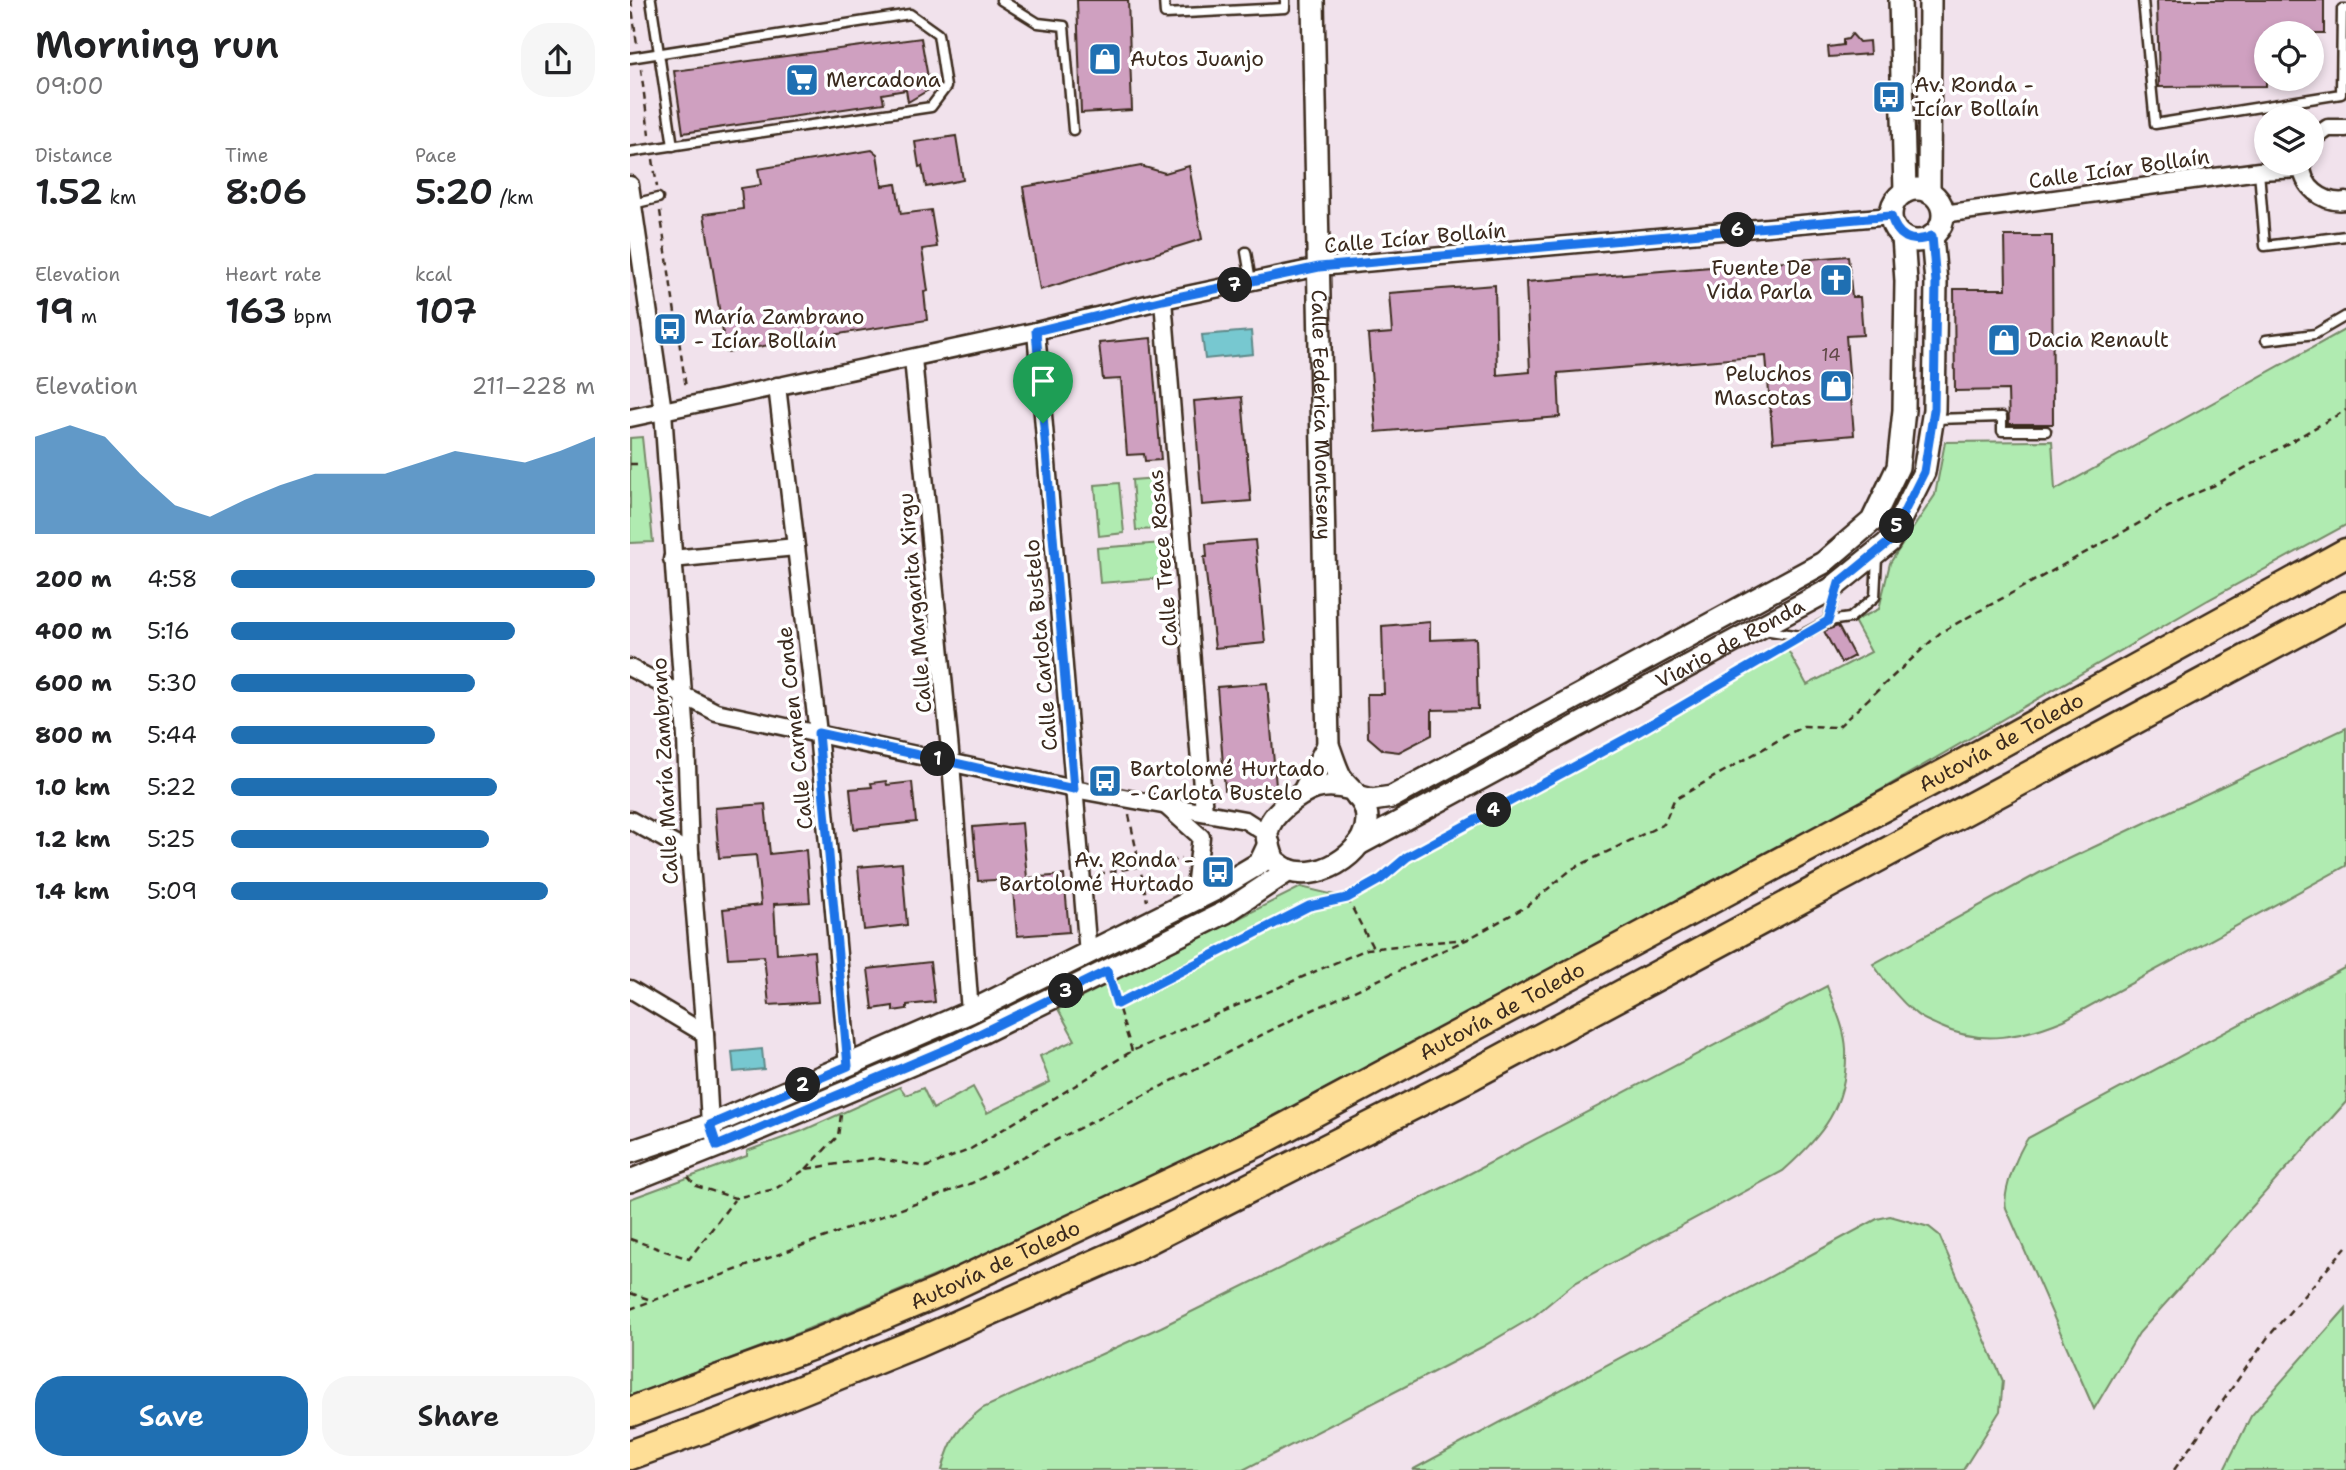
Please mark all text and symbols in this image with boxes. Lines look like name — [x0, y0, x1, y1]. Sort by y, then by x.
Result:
text: Morning run — [35, 19, 279, 70]
map controls — [2254, 21, 2324, 175]
button: locate — [2254, 21, 2324, 91]
button: share — [521, 23, 595, 97]
shop icon: Autos Juanjo — [1086, 40, 1124, 78]
place label: Autos Juanjo — [1130, 45, 1264, 73]
supermarket icon: Mercadona — [783, 61, 821, 99]
place label: Mercadona — [826, 66, 941, 94]
text: 09:00 — [35, 71, 104, 101]
place label: Av. Ronda - Icíar Bollaín — [1914, 71, 2039, 123]
bus stop icon: Av. Ronda - Icíar Bollaín — [1870, 78, 1908, 116]
button: layers — [2254, 105, 2324, 175]
street label: Calle Icíar Bollaín — [2027, 142, 2211, 196]
text: Distance — [35, 143, 113, 168]
text: Time — [225, 143, 269, 168]
text: Pace — [415, 143, 457, 168]
text: 1.52 — [35, 168, 103, 215]
text: 8:06 — [225, 168, 307, 215]
text: 5:20 — [415, 168, 493, 215]
text: km — [103, 185, 136, 210]
text: /km — [493, 185, 534, 210]
pin: 6 — [1720, 212, 1756, 247]
street label: Calle Icíar Bollaín — [1323, 216, 1507, 260]
text: 6 — [1731, 217, 1744, 242]
place label: Fuente De Vida Parla — [1706, 254, 1812, 306]
church icon: Fuente De Vida Parla — [1817, 261, 1855, 299]
text: Elevation — [35, 262, 120, 287]
text: Heart rate — [225, 262, 322, 287]
text: kcal — [415, 262, 452, 287]
pin: 7 — [1218, 268, 1252, 302]
text: 7 — [1228, 272, 1241, 297]
text: 19 — [35, 287, 74, 334]
text: 163 — [225, 287, 287, 334]
text: 107 — [415, 287, 477, 334]
street label: Calle Federica Montseny — [1305, 289, 1338, 540]
place label: María Zambrano - Icíar Bollaín — [694, 303, 865, 355]
text: m — [74, 304, 97, 329]
text: bpm — [287, 304, 332, 329]
bus stop icon: María Zambrano - Icíar Bollaín — [651, 310, 689, 348]
shop icon: Dacia Renault — [1985, 321, 2023, 359]
place label: Dacia Renault — [2028, 326, 2169, 354]
house number: 14 — [1821, 343, 1841, 367]
pin — [1013, 351, 1073, 423]
place label: Peluchos Mascotas — [1714, 360, 1812, 412]
icon: arrive — [1024, 362, 1062, 400]
shop icon: Peluchos Mascotas — [1817, 367, 1855, 405]
text: Elevation — [35, 371, 138, 401]
text: 211–228 m — [471, 371, 595, 401]
street label: Calle Trece Rosas — [1141, 468, 1185, 648]
street label: Calle Margarita Xirgu — [891, 492, 939, 714]
pin: 5 — [1880, 508, 1914, 544]
text: 5 — [1891, 513, 1902, 538]
street label: Calle Carlota Bustelo — [1018, 538, 1064, 752]
text: 200 m — [35, 564, 112, 594]
text: 4:58 — [147, 564, 198, 594]
street label: Viario de Ronda — [1651, 592, 1810, 695]
text: 400 m — [35, 616, 112, 646]
text: 5:16 — [147, 616, 190, 646]
street label: Calle Carmen Conde — [770, 625, 820, 831]
street label: Calle María Zambrano — [645, 657, 685, 885]
text: 600 m — [35, 668, 112, 698]
text: 5:30 — [147, 668, 197, 698]
street label: Autovía de Toledo — [1914, 686, 2089, 799]
text: 800 m — [35, 720, 112, 750]
text: 5:44 — [147, 720, 197, 750]
pin: 1 — [920, 742, 956, 776]
text: 1 — [933, 746, 942, 771]
place label: Bartolomé Hurtado - Carlota Bustelo — [1130, 755, 1325, 807]
bus stop icon: Bartolomé Hurtado - Carlota Bustelo — [1086, 762, 1124, 800]
text: 1.0 km — [35, 772, 110, 802]
text: 5:22 — [147, 772, 196, 802]
pin: 4 — [1476, 792, 1512, 828]
text: 4 — [1487, 797, 1500, 822]
text: 1.2 km — [35, 824, 111, 854]
text: 5:25 — [147, 824, 195, 854]
place label: Av. Ronda - Bartolomé Hurtado — [999, 846, 1194, 898]
bus stop icon: Av. Ronda - Bartolomé Hurtado — [1199, 853, 1237, 891]
text: 1.4 km — [35, 876, 109, 906]
text: 5:09 — [147, 876, 197, 906]
street label: Autovía de Toledo — [1414, 955, 1590, 1067]
pin: 3 — [1048, 974, 1083, 1009]
text: 3 — [1059, 978, 1072, 1003]
pin: 2 — [786, 1068, 820, 1102]
text: 2 — [796, 1072, 809, 1097]
street label: Autovía de Toledo — [906, 1214, 1085, 1316]
button: Save — [35, 1376, 308, 1456]
button: Share — [322, 1376, 595, 1456]

